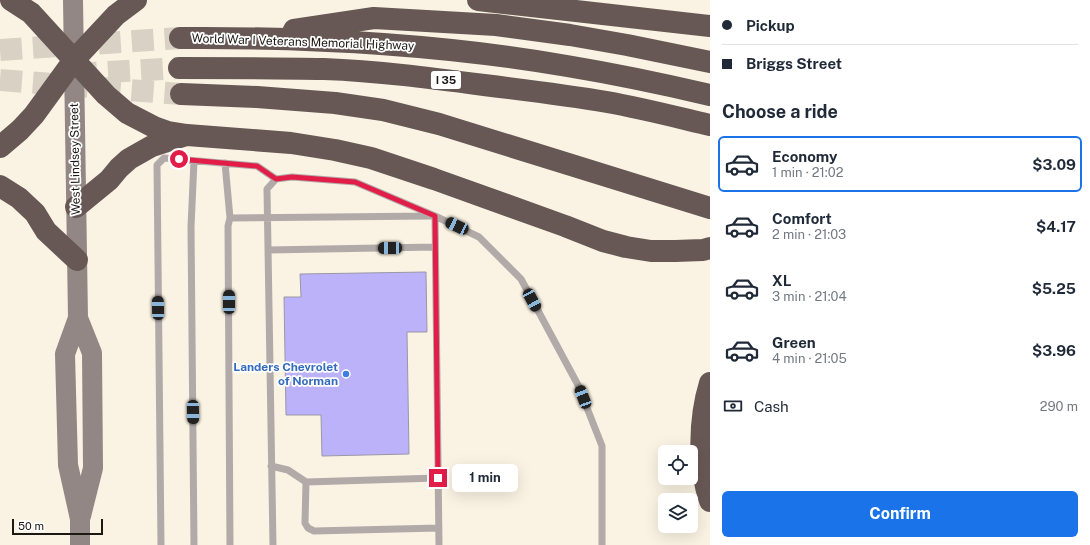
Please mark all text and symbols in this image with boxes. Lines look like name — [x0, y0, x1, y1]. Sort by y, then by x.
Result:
text: Pickup — [746, 17, 795, 34]
street label: World War I Veterans Memorial Highway — [191, 31, 415, 53]
text: Briggs Street — [746, 55, 842, 72]
road number: I 35 — [431, 71, 461, 89]
text: Choose a ride — [722, 101, 838, 122]
street label: West Lindsey Street — [67, 102, 83, 215]
icon: car — [724, 146, 760, 182]
text: Economy — [772, 148, 837, 165]
route start — [170, 150, 188, 168]
text: $3.09 — [1032, 156, 1076, 173]
text: 1 min · 21:02 — [772, 165, 843, 180]
icon: car — [724, 208, 760, 244]
text: Comfort — [772, 210, 832, 227]
car — [444, 215, 470, 237]
text: $4.17 — [1036, 218, 1076, 235]
text: 2 min · 21:03 — [772, 227, 846, 242]
car — [378, 242, 402, 254]
icon: car — [724, 270, 760, 306]
text: XL — [772, 272, 791, 289]
text: $5.25 — [1032, 280, 1076, 297]
car — [521, 287, 543, 313]
text: 3 min · 21:04 — [772, 289, 847, 304]
car — [223, 290, 235, 314]
car — [152, 296, 164, 320]
icon: car — [724, 332, 760, 368]
text: Green — [772, 334, 816, 351]
text: $3.96 — [1032, 342, 1076, 359]
text: 4 min · 21:05 — [772, 351, 847, 366]
place label: Landers Chevrolet of Norman — [233, 360, 338, 388]
marker: Landers Chevrolet of Norman — [341, 369, 351, 379]
car — [573, 384, 593, 410]
icon: cash — [722, 395, 744, 417]
text: Cash — [754, 398, 789, 415]
text: 290 m — [1040, 399, 1078, 414]
car — [187, 400, 199, 424]
map controls — [658, 445, 698, 533]
button: locate — [658, 445, 698, 485]
callout: 1 min — [452, 464, 518, 492]
route end — [429, 469, 447, 487]
text: 1 min — [469, 470, 501, 485]
button: Confirm — [722, 491, 1078, 537]
button: layers — [658, 493, 698, 533]
scale bar — [12, 517, 103, 536]
text: 50 m — [18, 520, 44, 532]

